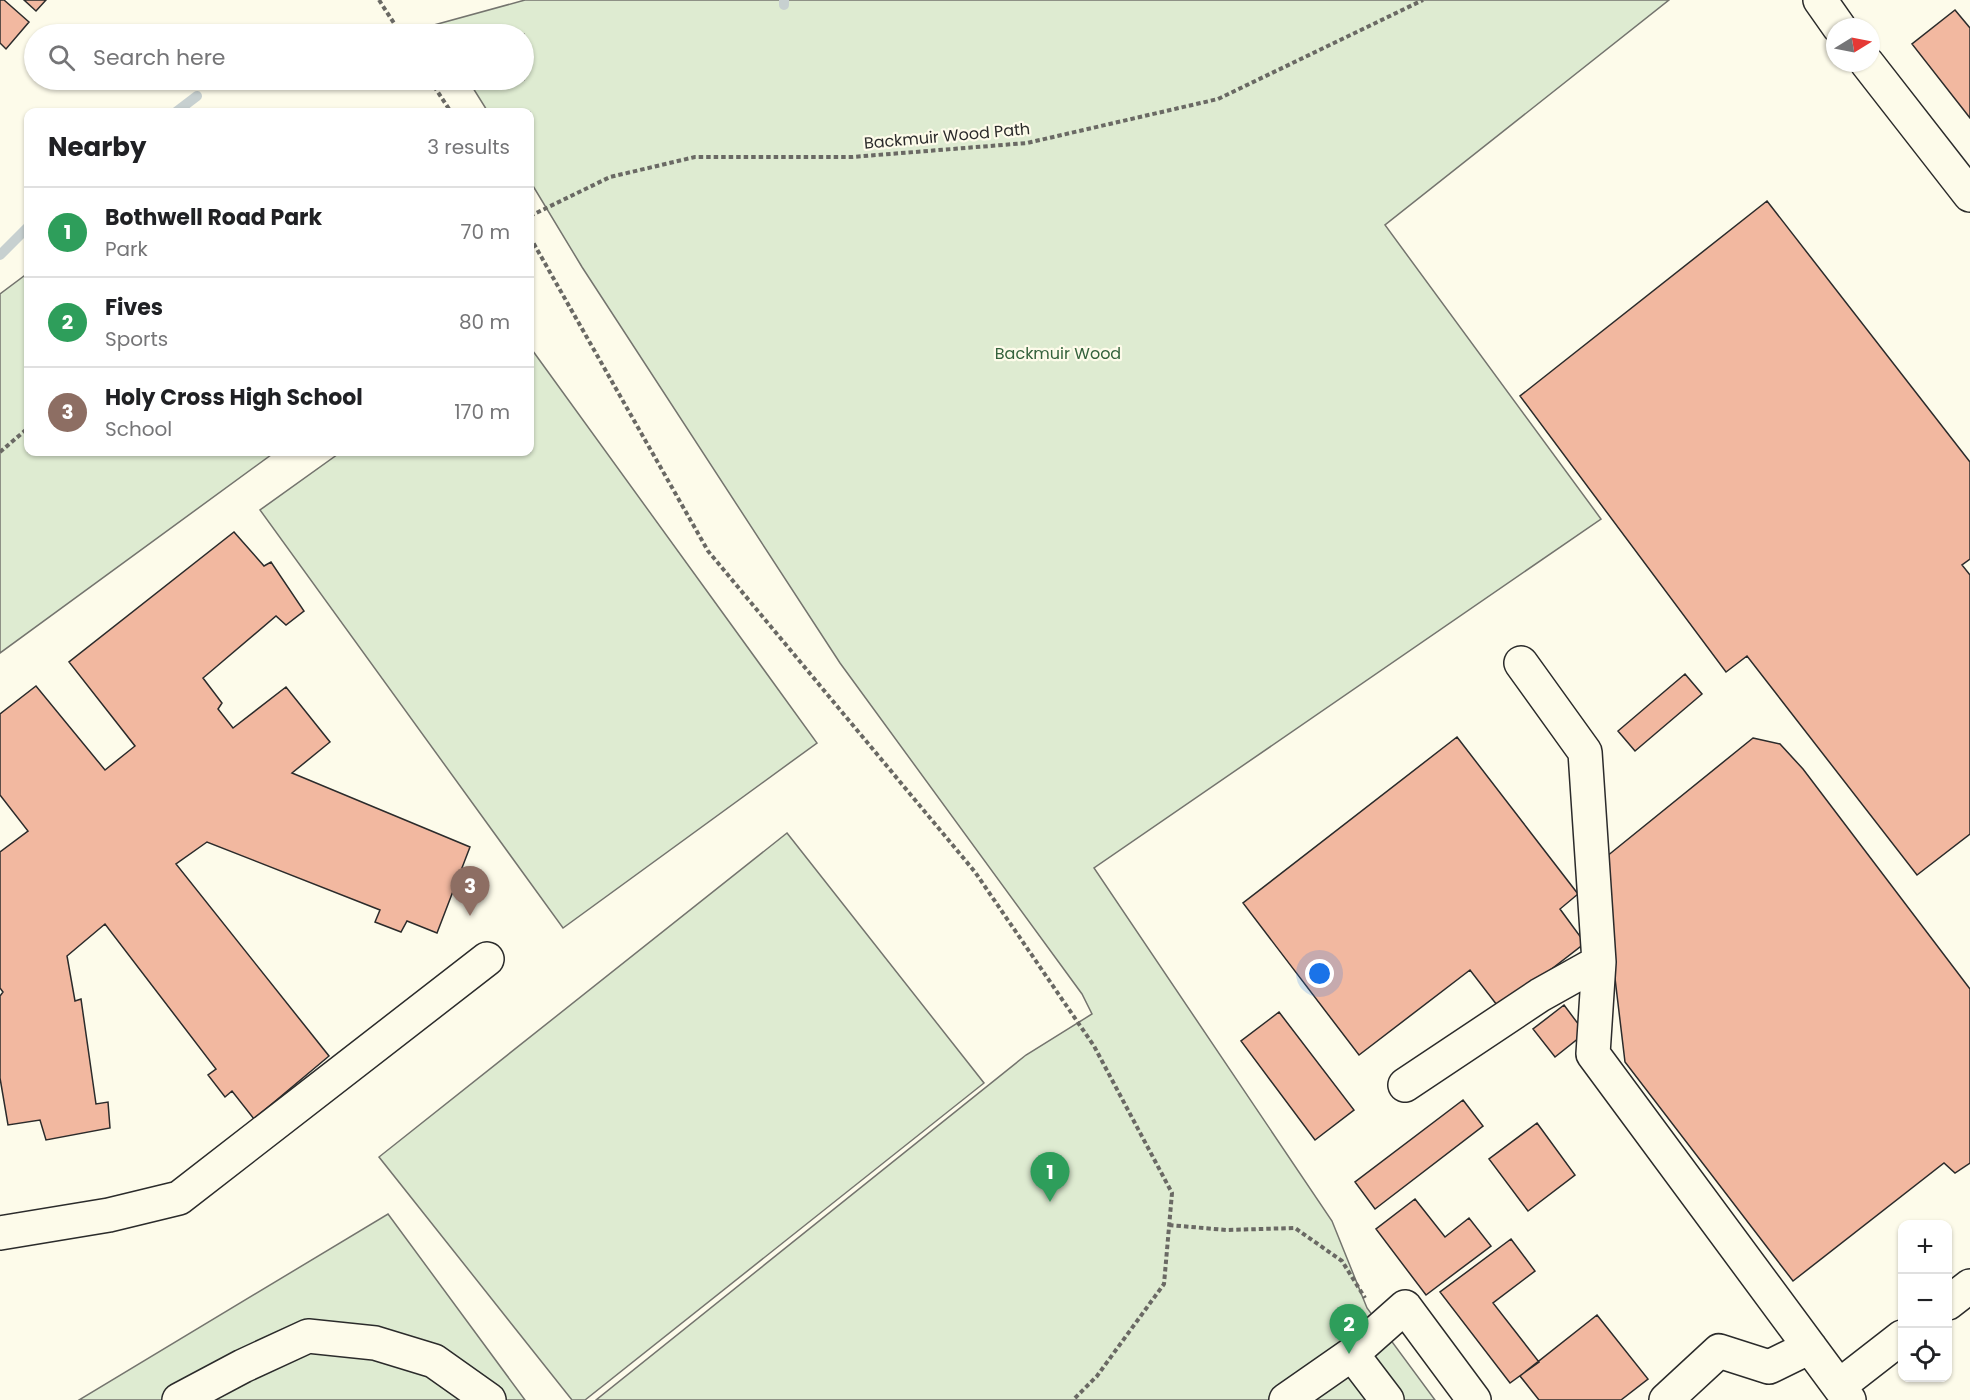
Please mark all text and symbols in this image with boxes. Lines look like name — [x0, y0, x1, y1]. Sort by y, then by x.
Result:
north arrow — [1826, 18, 1880, 72]
search box — [24, 24, 534, 90]
icon: search — [45, 41, 78, 74]
text: Search here — [93, 42, 226, 73]
street label: Backmuir Wood Path — [863, 117, 1031, 155]
text: Nearby — [48, 129, 146, 165]
text: 3 results — [427, 133, 510, 161]
text: Bothwell Road Park — [105, 202, 322, 233]
text: 1 — [64, 218, 71, 246]
text: 70 m — [461, 218, 510, 246]
text: Park — [105, 235, 148, 263]
text: Fives — [105, 292, 163, 323]
text: 2 — [62, 308, 73, 336]
text: 80 m — [459, 308, 510, 336]
text: Sports — [105, 325, 168, 353]
park label: Backmuir Wood — [995, 342, 1121, 365]
text: Holy Cross High School — [105, 382, 363, 413]
text: 3 — [61, 398, 74, 426]
text: 170 m — [454, 398, 510, 426]
text: School — [105, 415, 172, 443]
pin: 3 — [450, 866, 490, 916]
your location — [1305, 959, 1334, 988]
pin: 1 — [1030, 1152, 1070, 1202]
map controls — [1898, 1220, 1952, 1382]
button: + — [1898, 1220, 1952, 1274]
button: − — [1898, 1274, 1952, 1328]
pin: 2 — [1330, 1304, 1368, 1354]
button: locate — [1898, 1328, 1952, 1382]

